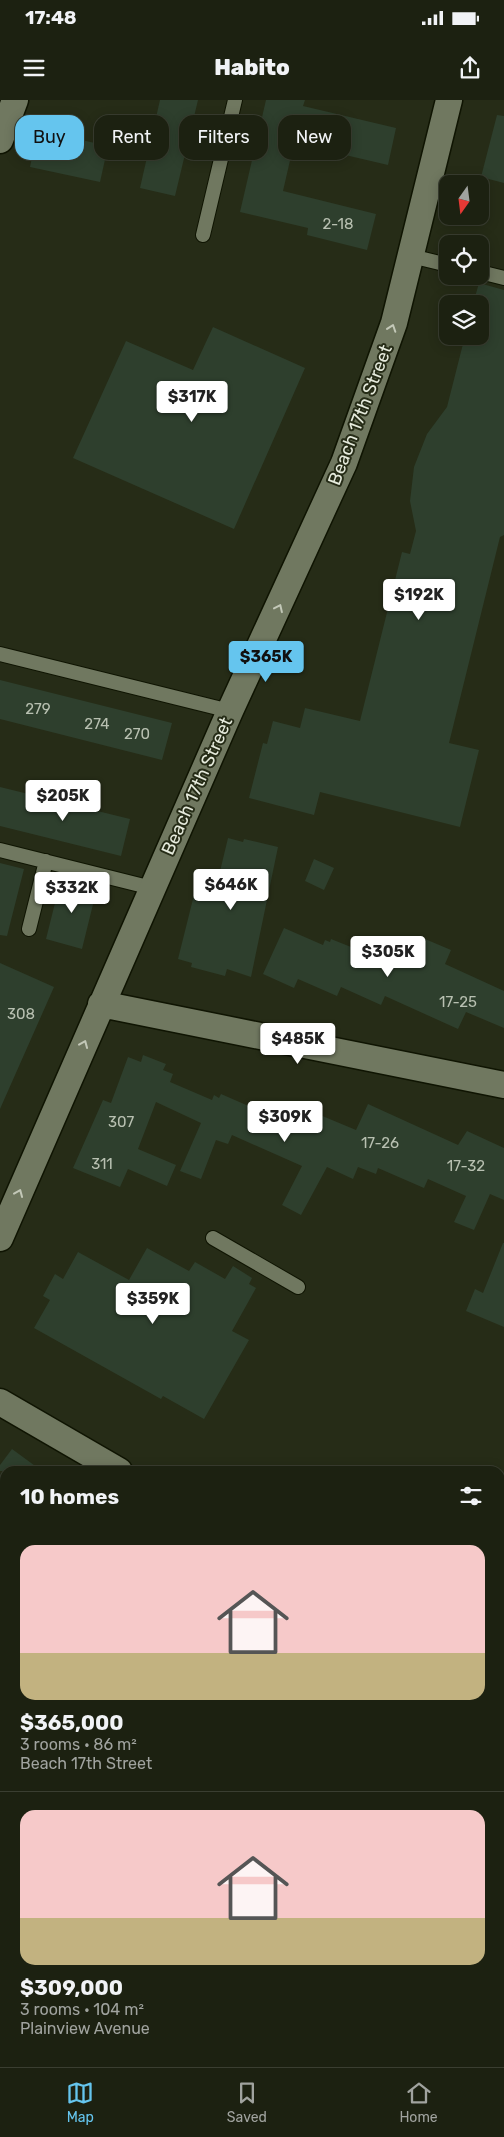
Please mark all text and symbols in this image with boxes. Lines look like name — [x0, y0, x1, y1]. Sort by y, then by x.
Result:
text: 17:48 — [25, 6, 77, 29]
icon: menu — [20, 54, 48, 82]
text: Habito — [214, 54, 290, 81]
icon: share — [456, 54, 484, 82]
chip: Buy — [15, 115, 84, 160]
chip: Rent — [94, 115, 169, 160]
chip: Filters — [179, 115, 268, 160]
chip: New — [278, 115, 351, 160]
north arrow — [439, 175, 489, 225]
map controls — [439, 175, 489, 345]
house number: 2-18 — [322, 215, 354, 233]
button: locate — [439, 235, 489, 285]
button: layers — [439, 295, 489, 345]
one-way arrow — [386, 324, 396, 333]
street label: Beach 17th Street — [323, 342, 397, 488]
pin: $317K — [157, 380, 227, 423]
text: $317K — [168, 387, 216, 406]
pin: $192K — [384, 578, 454, 621]
text: $192K — [394, 585, 444, 604]
one-way arrow — [273, 604, 283, 613]
pin: $365K — [231, 640, 301, 683]
text: $365K — [240, 647, 292, 666]
house number: 279 — [25, 700, 51, 718]
street label: Beach 17th Street — [157, 714, 237, 858]
house number: 274 — [84, 715, 110, 733]
house number: 270 — [124, 725, 150, 743]
pin: $205K — [28, 780, 98, 822]
text: $205K — [37, 786, 89, 805]
pin: $646K — [196, 868, 266, 911]
pin: $332K — [37, 872, 107, 914]
text: $646K — [204, 875, 258, 894]
text: $332K — [46, 878, 98, 897]
pin: $305K — [353, 936, 423, 978]
text: $305K — [361, 942, 415, 961]
house number: 17-25 — [439, 993, 477, 1011]
house number: 308 — [7, 1005, 35, 1023]
pin: $485K — [263, 1022, 333, 1065]
text: $485K — [271, 1029, 325, 1048]
one-way arrow — [77, 1040, 88, 1049]
pin: $309K — [250, 1100, 320, 1143]
text: $309K — [259, 1107, 311, 1126]
house number: 307 — [108, 1113, 134, 1131]
house number: 17-26 — [361, 1134, 399, 1152]
house number: 311 — [91, 1155, 113, 1173]
house number: 17-32 — [447, 1157, 485, 1175]
one-way arrow — [13, 1189, 24, 1198]
pin: $359K — [118, 1282, 188, 1325]
text: $359K — [127, 1289, 179, 1308]
icon: filters — [457, 1482, 485, 1510]
text: 10 homes — [20, 1484, 119, 1509]
icon: home — [208, 1577, 298, 1667]
text: $365,000 — [20, 1710, 124, 1735]
text: 3 rooms · 86 m² — [20, 1735, 137, 1754]
text: Beach 17th Street — [20, 1754, 152, 1773]
icon: home — [208, 1843, 298, 1933]
text: $309,000 — [20, 1975, 123, 2000]
text: 3 rooms · 104 m² — [20, 2000, 144, 2019]
text: Plainview Avenue — [20, 2019, 150, 2038]
tab: Map — [66, 2079, 94, 2126]
tab: Saved — [227, 2079, 267, 2126]
tab: Home — [399, 2079, 438, 2126]

